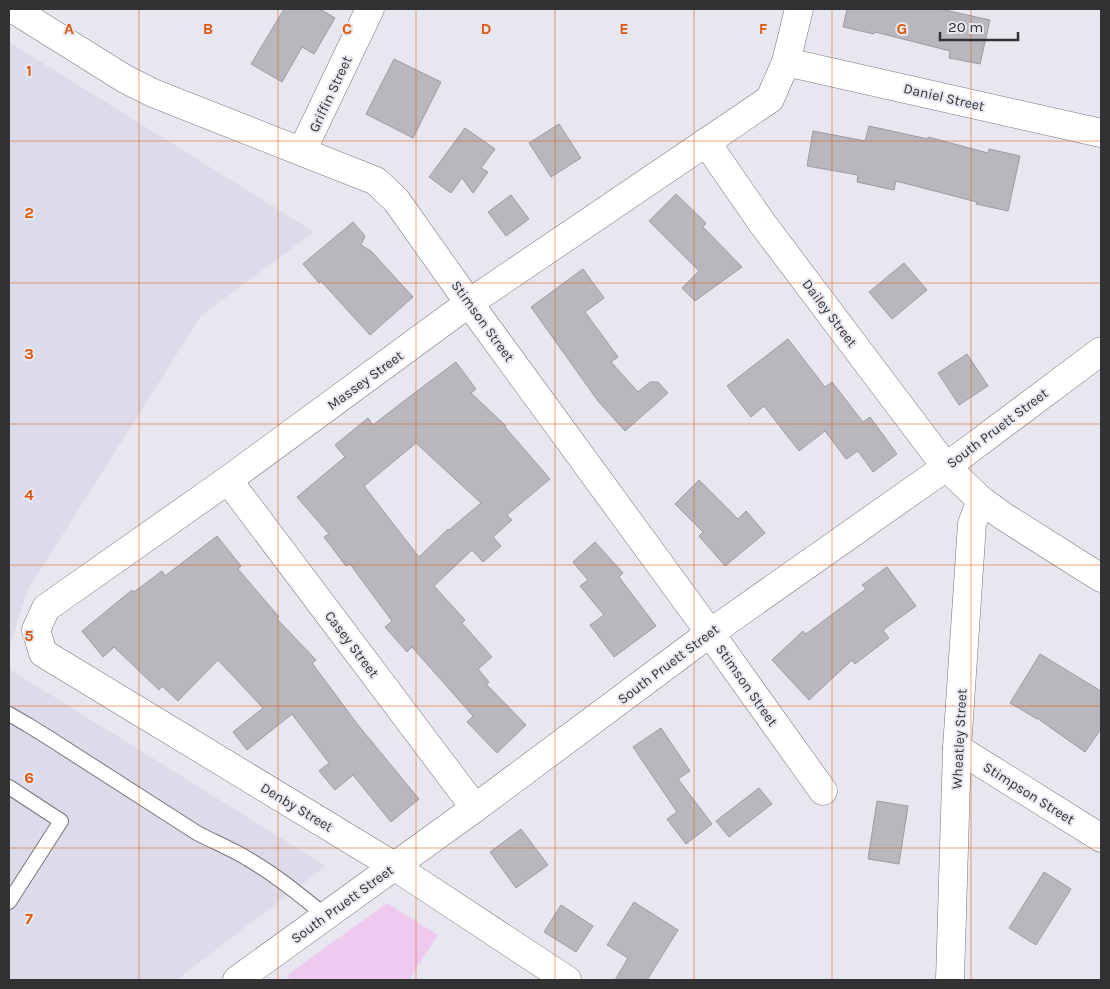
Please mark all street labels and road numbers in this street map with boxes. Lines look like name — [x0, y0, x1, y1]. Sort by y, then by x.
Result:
street label: Griffin Street — [305, 53, 356, 135]
street label: Daniel Street — [902, 80, 986, 115]
street label: Dailey Street — [799, 276, 861, 351]
street label: Stimson Street — [447, 277, 518, 365]
street label: Massey Street — [324, 347, 407, 414]
street label: South Pruett Street — [943, 385, 1051, 472]
street label: Casey Street — [321, 608, 382, 681]
street label: South Pruett Street — [614, 621, 722, 708]
street label: Stimson Street — [712, 641, 781, 730]
street label: Wheatley Street — [948, 688, 971, 790]
street label: Stimpson Street — [980, 759, 1078, 828]
street label: Denby Street — [257, 779, 336, 836]
street label: South Pruett Street — [288, 862, 397, 947]

